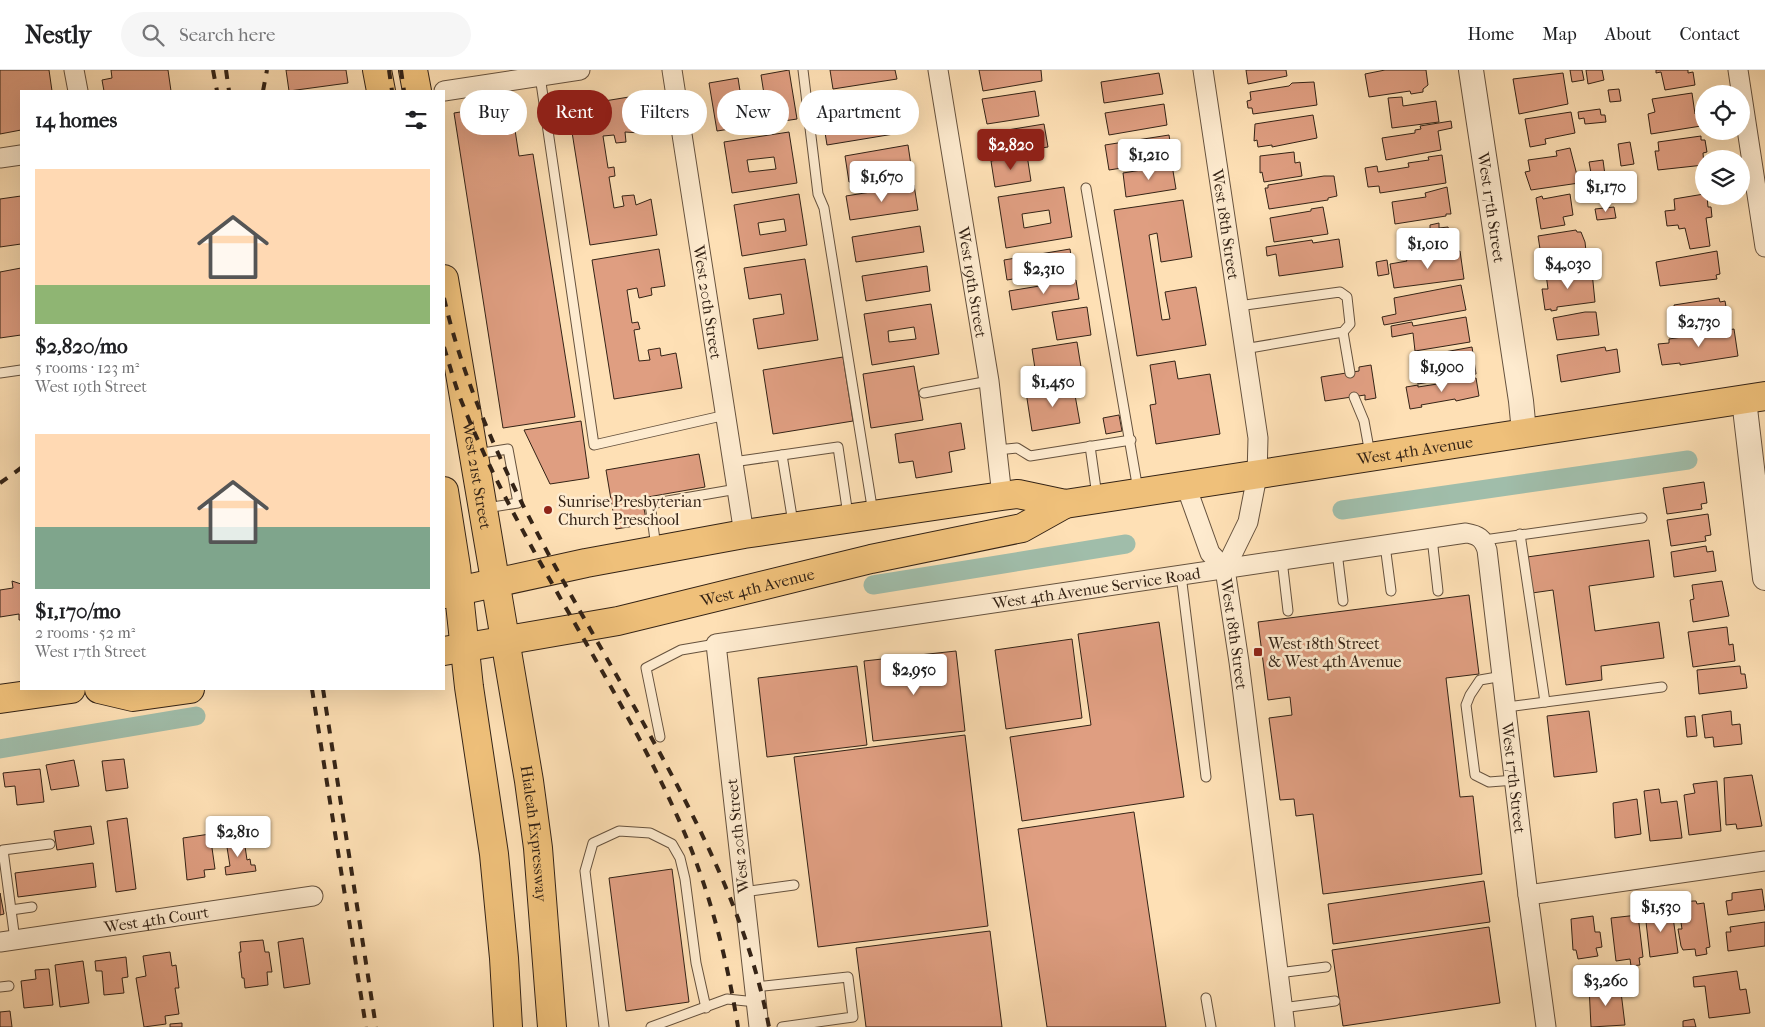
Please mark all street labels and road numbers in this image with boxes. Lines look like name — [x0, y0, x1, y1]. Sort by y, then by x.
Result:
street label: West 17th Street — [1473, 150, 1509, 264]
street label: West 18th Street — [1208, 167, 1243, 281]
street label: West 19th Street — [954, 224, 991, 339]
street label: West 20th Street — [689, 243, 726, 361]
street label: West 21st Street — [458, 419, 495, 531]
street label: West 4th Avenue — [1355, 432, 1474, 469]
street label: West 4th Avenue Service Road — [990, 563, 1202, 613]
street label: West 4th Avenue — [697, 564, 817, 611]
street label: West 18th Street — [1216, 576, 1251, 691]
street label: West 17th Street — [1497, 720, 1530, 835]
street label: Hialeah Expressway — [516, 764, 551, 903]
street label: West 20th Street — [722, 777, 753, 895]
street label: West 4th Court — [102, 902, 210, 937]

